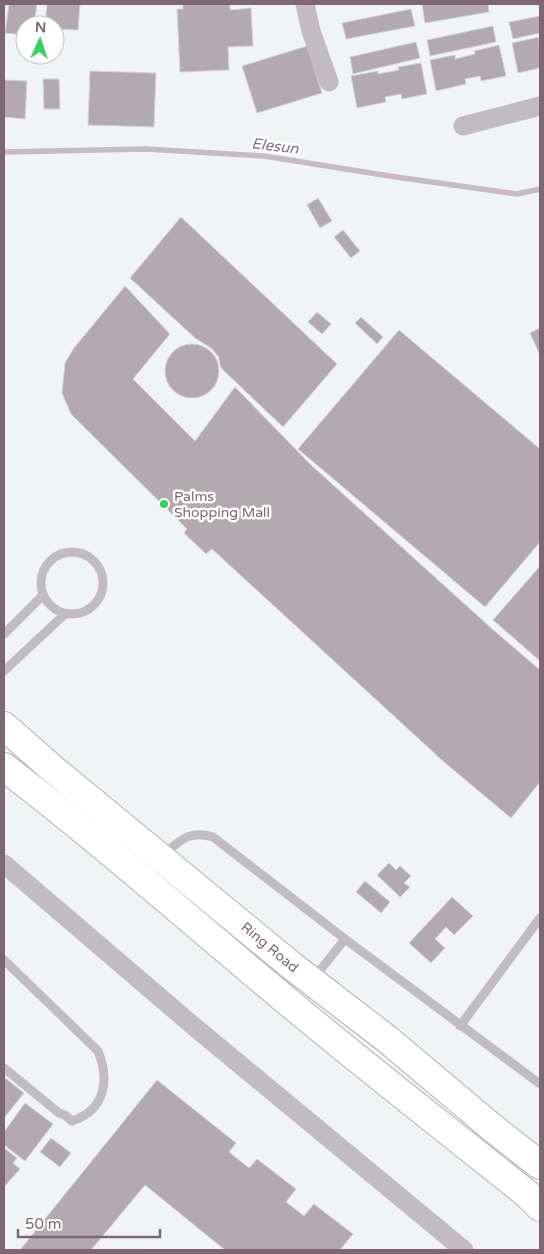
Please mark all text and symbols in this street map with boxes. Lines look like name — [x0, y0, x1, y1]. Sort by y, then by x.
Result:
north arrow — [15, 15, 65, 65]
text: N — [35, 19, 47, 36]
water label: Elesun — [250, 134, 300, 158]
place label: Palms Shopping Mall — [174, 488, 270, 521]
marker: Palms Shopping Mall — [158, 498, 170, 510]
street label: Ring Road — [238, 918, 302, 976]
scale bar — [18, 1206, 160, 1238]
text: 50 m — [25, 1215, 62, 1233]

